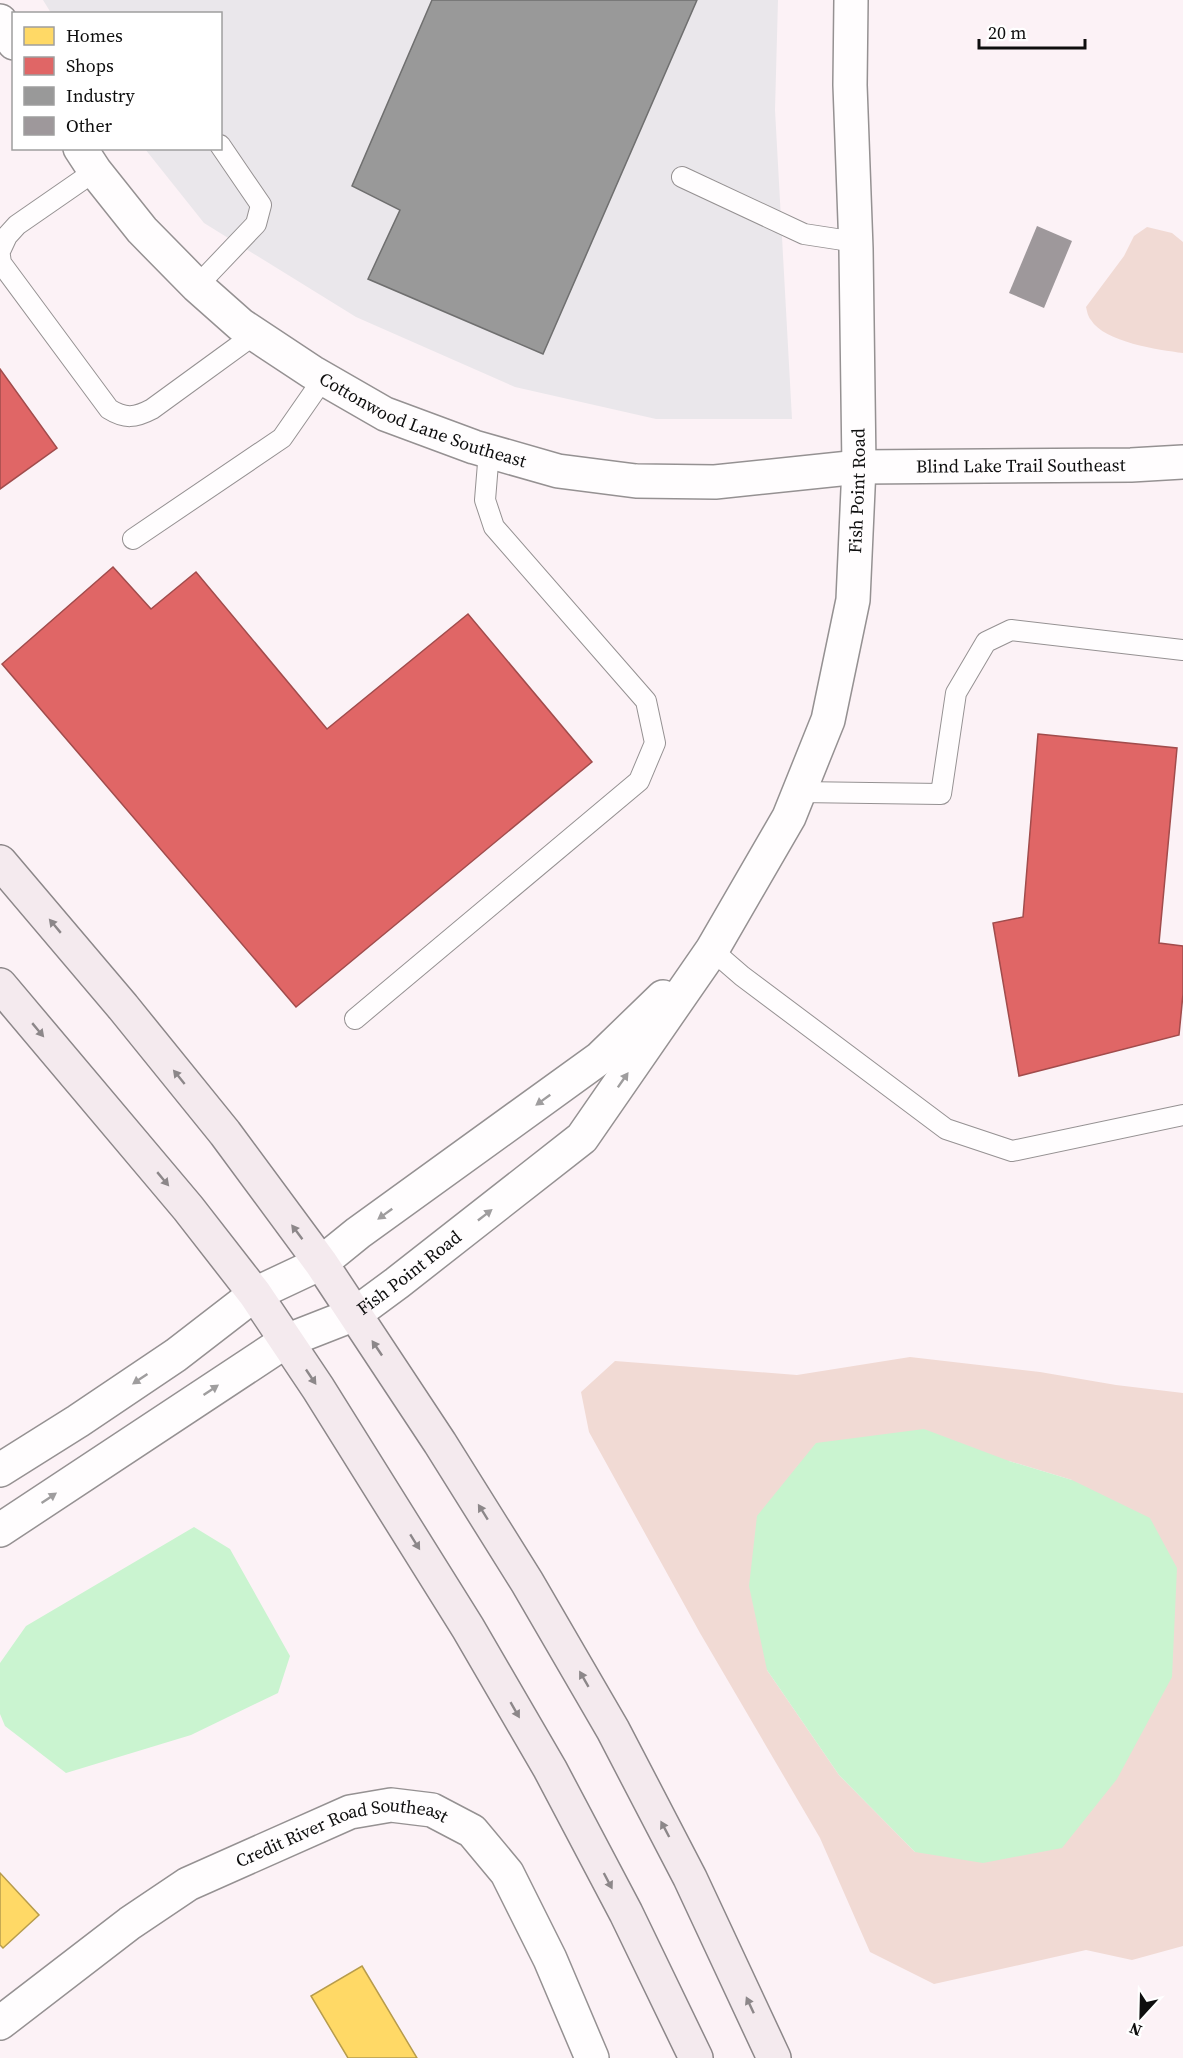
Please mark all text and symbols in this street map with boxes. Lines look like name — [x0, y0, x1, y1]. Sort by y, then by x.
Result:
legend — [12, 12, 222, 150]
scale bar — [979, 12, 1086, 50]
text: 20 m — [988, 20, 1026, 45]
text: Homes — [66, 23, 123, 48]
text: Shops — [66, 53, 114, 78]
text: Industry — [66, 83, 136, 108]
text: Other — [66, 113, 113, 138]
street label: Cottonwood Lane Southeast — [315, 366, 530, 473]
street label: Fish Point Road — [842, 428, 871, 554]
street label: Blind Lake Trail Southeast — [916, 452, 1126, 479]
one-way arrow — [49, 919, 62, 934]
one-way arrow — [31, 1022, 44, 1038]
one-way arrow — [173, 1069, 186, 1084]
one-way arrow — [617, 1073, 629, 1089]
one-way arrow — [535, 1093, 550, 1105]
one-way arrow — [157, 1171, 170, 1187]
one-way arrow — [377, 1208, 393, 1220]
one-way arrow — [477, 1209, 492, 1221]
one-way arrow — [291, 1224, 303, 1240]
street label: Fish Point Road — [351, 1224, 466, 1321]
one-way arrow — [372, 1340, 383, 1357]
one-way arrow — [305, 1369, 317, 1385]
one-way arrow — [133, 1373, 149, 1385]
one-way arrow — [203, 1385, 219, 1396]
one-way arrow — [40, 1492, 56, 1504]
one-way arrow — [478, 1504, 489, 1520]
one-way arrow — [409, 1534, 420, 1550]
one-way arrow — [578, 1671, 589, 1687]
one-way arrow — [510, 1701, 520, 1718]
street label: Credit River Road Southeast — [232, 1792, 453, 1873]
one-way arrow — [660, 1821, 670, 1838]
one-way arrow — [603, 1872, 613, 1889]
north arrow — [1111, 1986, 1171, 2046]
one-way arrow — [746, 1996, 755, 2013]
text: N — [1126, 2017, 1145, 2042]

